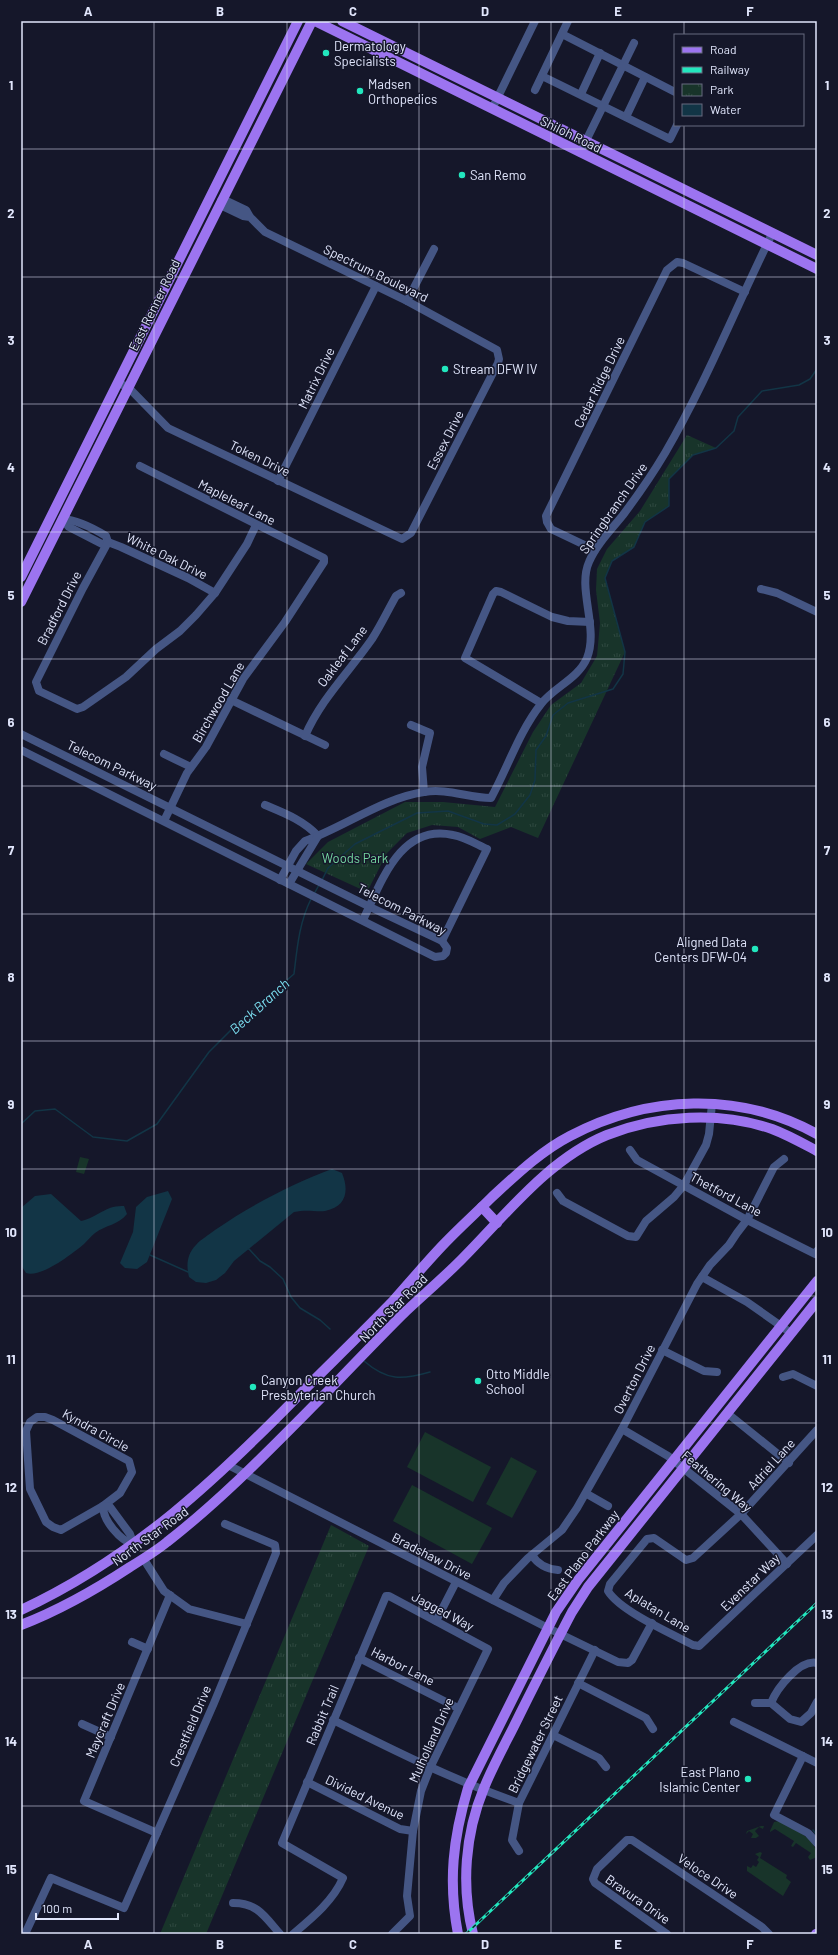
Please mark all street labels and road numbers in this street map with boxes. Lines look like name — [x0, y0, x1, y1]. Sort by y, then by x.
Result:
street label: Shiloh Road — [538, 112, 604, 156]
street label: Spectrum Boulevard — [321, 241, 431, 305]
street label: East Renner Road — [125, 257, 183, 353]
street label: Cedar Ridge Drive — [570, 334, 628, 430]
street label: Matrix Drive — [294, 345, 338, 411]
street label: Essex Drive — [423, 407, 467, 472]
street label: Token Drive — [227, 436, 293, 480]
street label: Springbranch Drive — [576, 459, 650, 557]
street label: Mapleleaf Lane — [196, 476, 278, 528]
street label: White Oak Drive — [124, 529, 210, 583]
street label: Bradford Drive — [33, 568, 85, 648]
street label: Oakleaf Lane — [314, 622, 370, 690]
street label: Birchwood Lane — [188, 659, 248, 745]
street label: Telecom Parkway — [65, 736, 159, 794]
street label: Telecom Parkway — [355, 880, 449, 938]
street label: Thetford Lane — [687, 1168, 765, 1220]
street label: North Star Road — [355, 1270, 431, 1346]
street label: Overton Drive — [610, 1341, 658, 1417]
street label: Kyndra Circle — [60, 1405, 132, 1455]
street label: Adriel Lane — [744, 1435, 798, 1493]
street label: Feathering Way — [679, 1447, 755, 1515]
street label: North Star Road — [109, 1503, 191, 1569]
street label: East Plano Parkway — [544, 1507, 622, 1603]
street label: Bradshaw Drive — [389, 1529, 475, 1583]
street label: Evenstar Way — [717, 1550, 783, 1614]
street label: Aplatan Lane — [622, 1584, 694, 1636]
street label: Jagged Way — [409, 1588, 477, 1634]
street label: Harbor Lane — [369, 1643, 438, 1689]
street label: Maycraft Drive — [82, 1680, 128, 1760]
street label: Crestfield Drive — [166, 1683, 214, 1769]
street label: Rabbit Trail — [302, 1683, 342, 1747]
street label: Bridgewater Street — [504, 1692, 566, 1796]
street label: Mulholland Drive — [405, 1695, 457, 1785]
street label: Divided Avenue — [323, 1771, 407, 1823]
street label: Veloce Drive — [675, 1850, 741, 1902]
street label: Bravura Drive — [602, 1871, 674, 1927]

